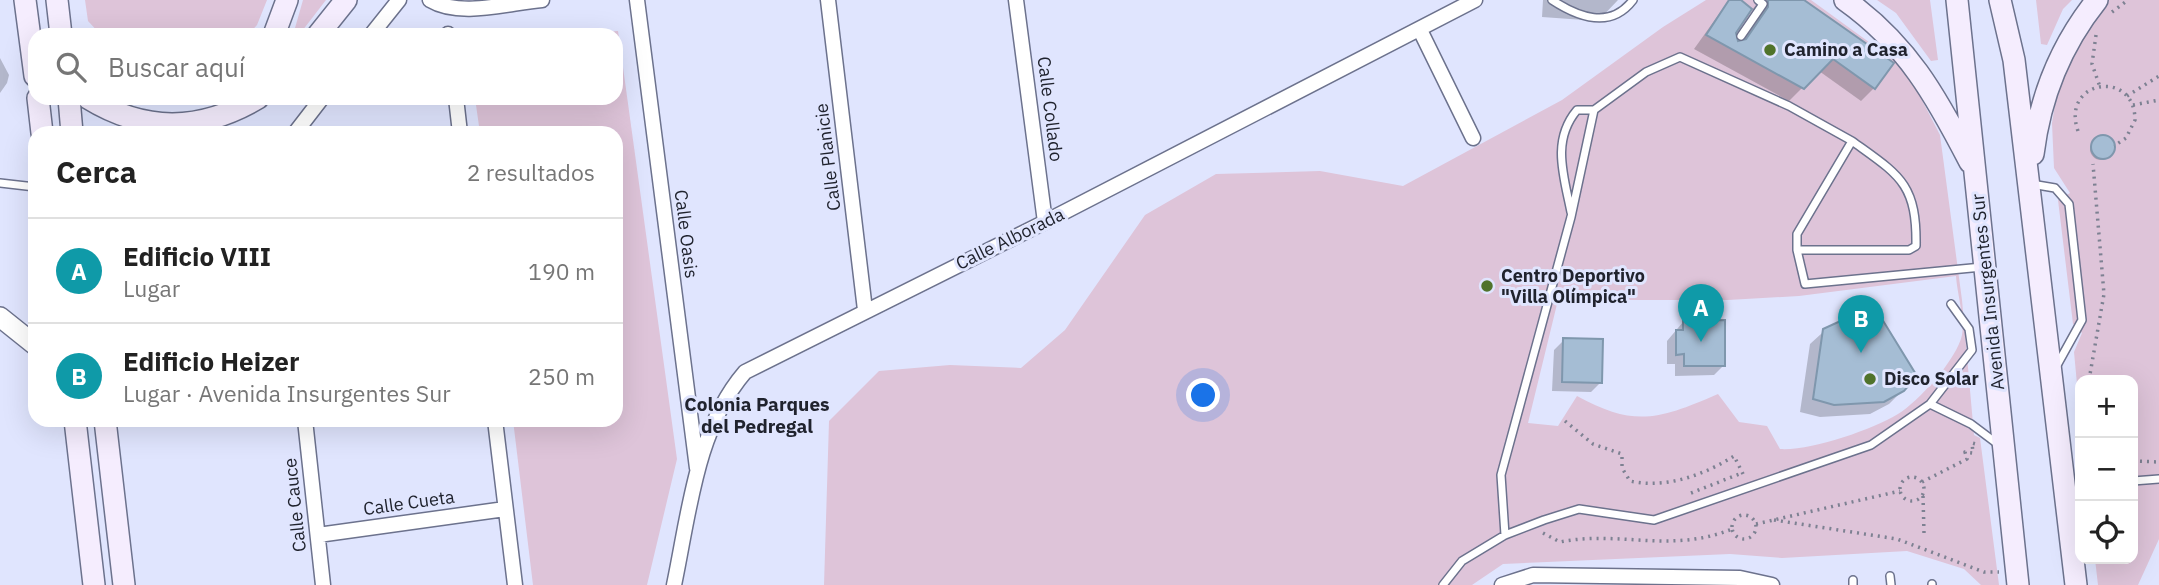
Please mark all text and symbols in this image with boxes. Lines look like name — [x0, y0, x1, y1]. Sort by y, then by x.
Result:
search box — [28, 28, 623, 105]
place label: Camino a Casa — [1784, 38, 1908, 61]
marker: Camino a Casa — [1762, 42, 1778, 58]
icon: search — [52, 48, 90, 86]
text: Buscar aquí — [108, 50, 245, 84]
street label: Calle Collado — [1033, 55, 1068, 163]
street label: Calle Planicie — [809, 102, 846, 212]
text: Cerca — [56, 152, 137, 191]
text: 2 resultados — [467, 157, 595, 187]
street label: Calle Oasis — [670, 188, 703, 280]
street label: Avenida Insurgentes Sur — [1966, 192, 2009, 391]
street label: Calle Alborada — [952, 202, 1068, 275]
text: Edificio VIII — [123, 239, 271, 273]
text: A — [71, 256, 87, 286]
text: 190 m — [528, 256, 595, 286]
place label: Centro Deportivo "Villa Olímpica" — [1501, 264, 1645, 308]
text: Lugar — [123, 273, 180, 303]
marker: Centro Deportivo "Villa Olímpica" — [1479, 278, 1495, 294]
pin: A — [1678, 284, 1724, 342]
pin: B — [1838, 295, 1884, 353]
text: Edificio Heizer — [123, 344, 299, 378]
text: B — [71, 361, 87, 391]
text: 250 m — [528, 361, 595, 391]
place label: Disco Solar — [1884, 367, 1979, 390]
marker: Disco Solar — [1862, 371, 1878, 387]
map controls — [2075, 375, 2138, 564]
button: + — [2075, 375, 2138, 438]
text: Lugar · Avenida Insurgentes Sur — [123, 378, 451, 408]
your location — [1186, 378, 1220, 412]
district label: Colonia Parques del Pedregal — [684, 392, 830, 438]
button: − — [2075, 438, 2138, 501]
street label: Calle Cauce — [278, 457, 311, 553]
street label: Calle Cueta — [362, 485, 456, 520]
button: locate — [2075, 501, 2138, 564]

